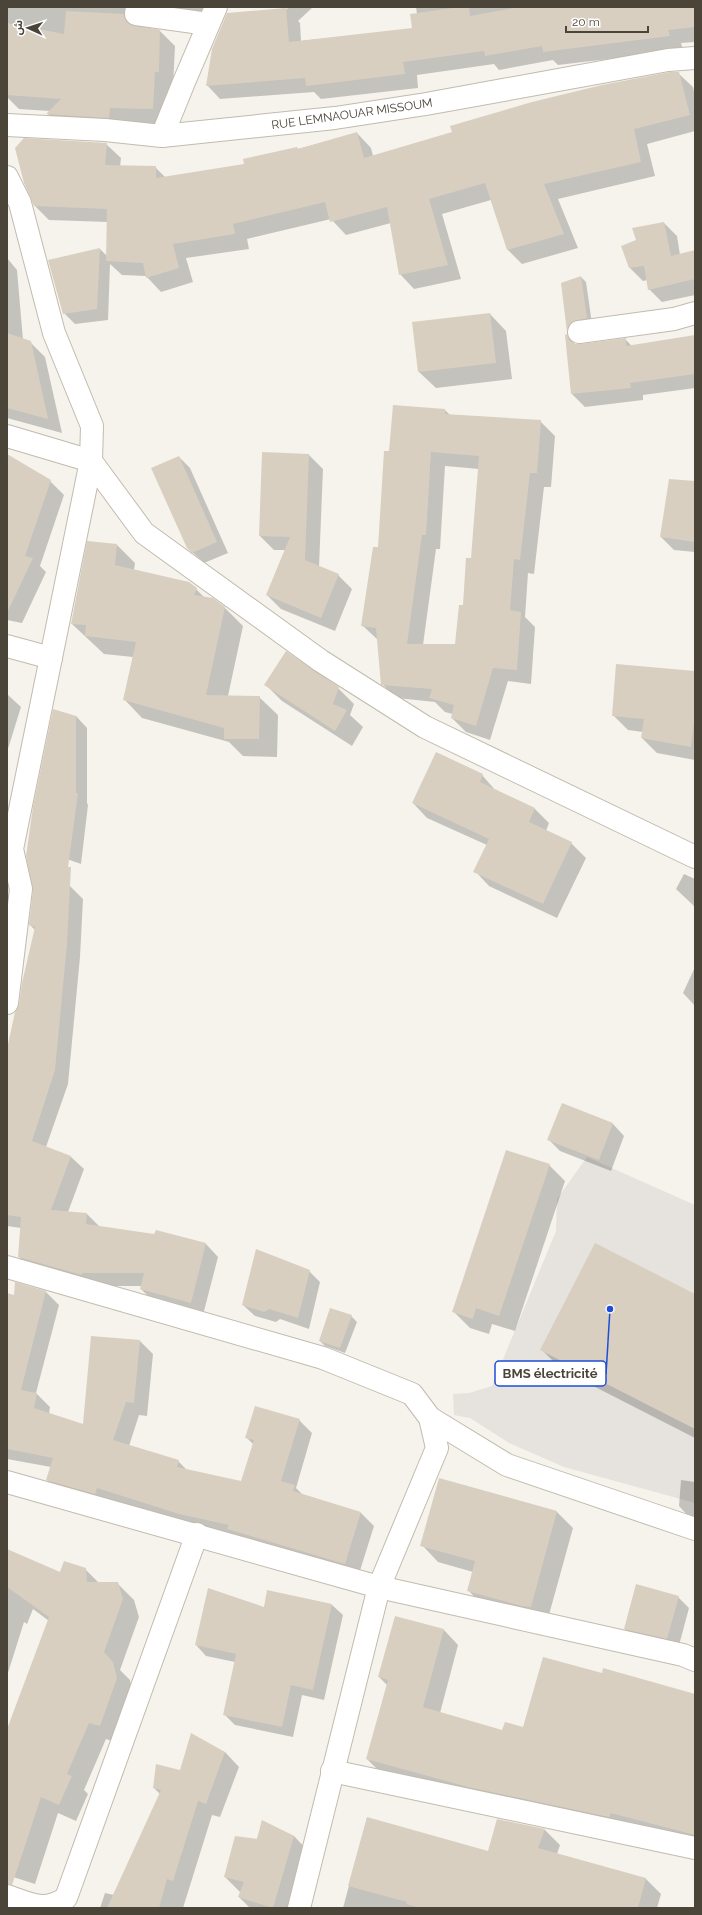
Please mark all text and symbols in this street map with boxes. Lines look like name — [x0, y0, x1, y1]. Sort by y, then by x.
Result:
north arrow — [8, 8, 48, 48]
scale bar — [566, 8, 648, 34]
text: 20 m — [572, 15, 600, 29]
text: ش — [12, 20, 25, 35]
street label: RUE LEMNAOUAR MISSOUM — [271, 96, 433, 132]
callout: BMS électricité — [495, 1361, 606, 1386]
text: BMS électricité — [503, 1366, 598, 1381]

